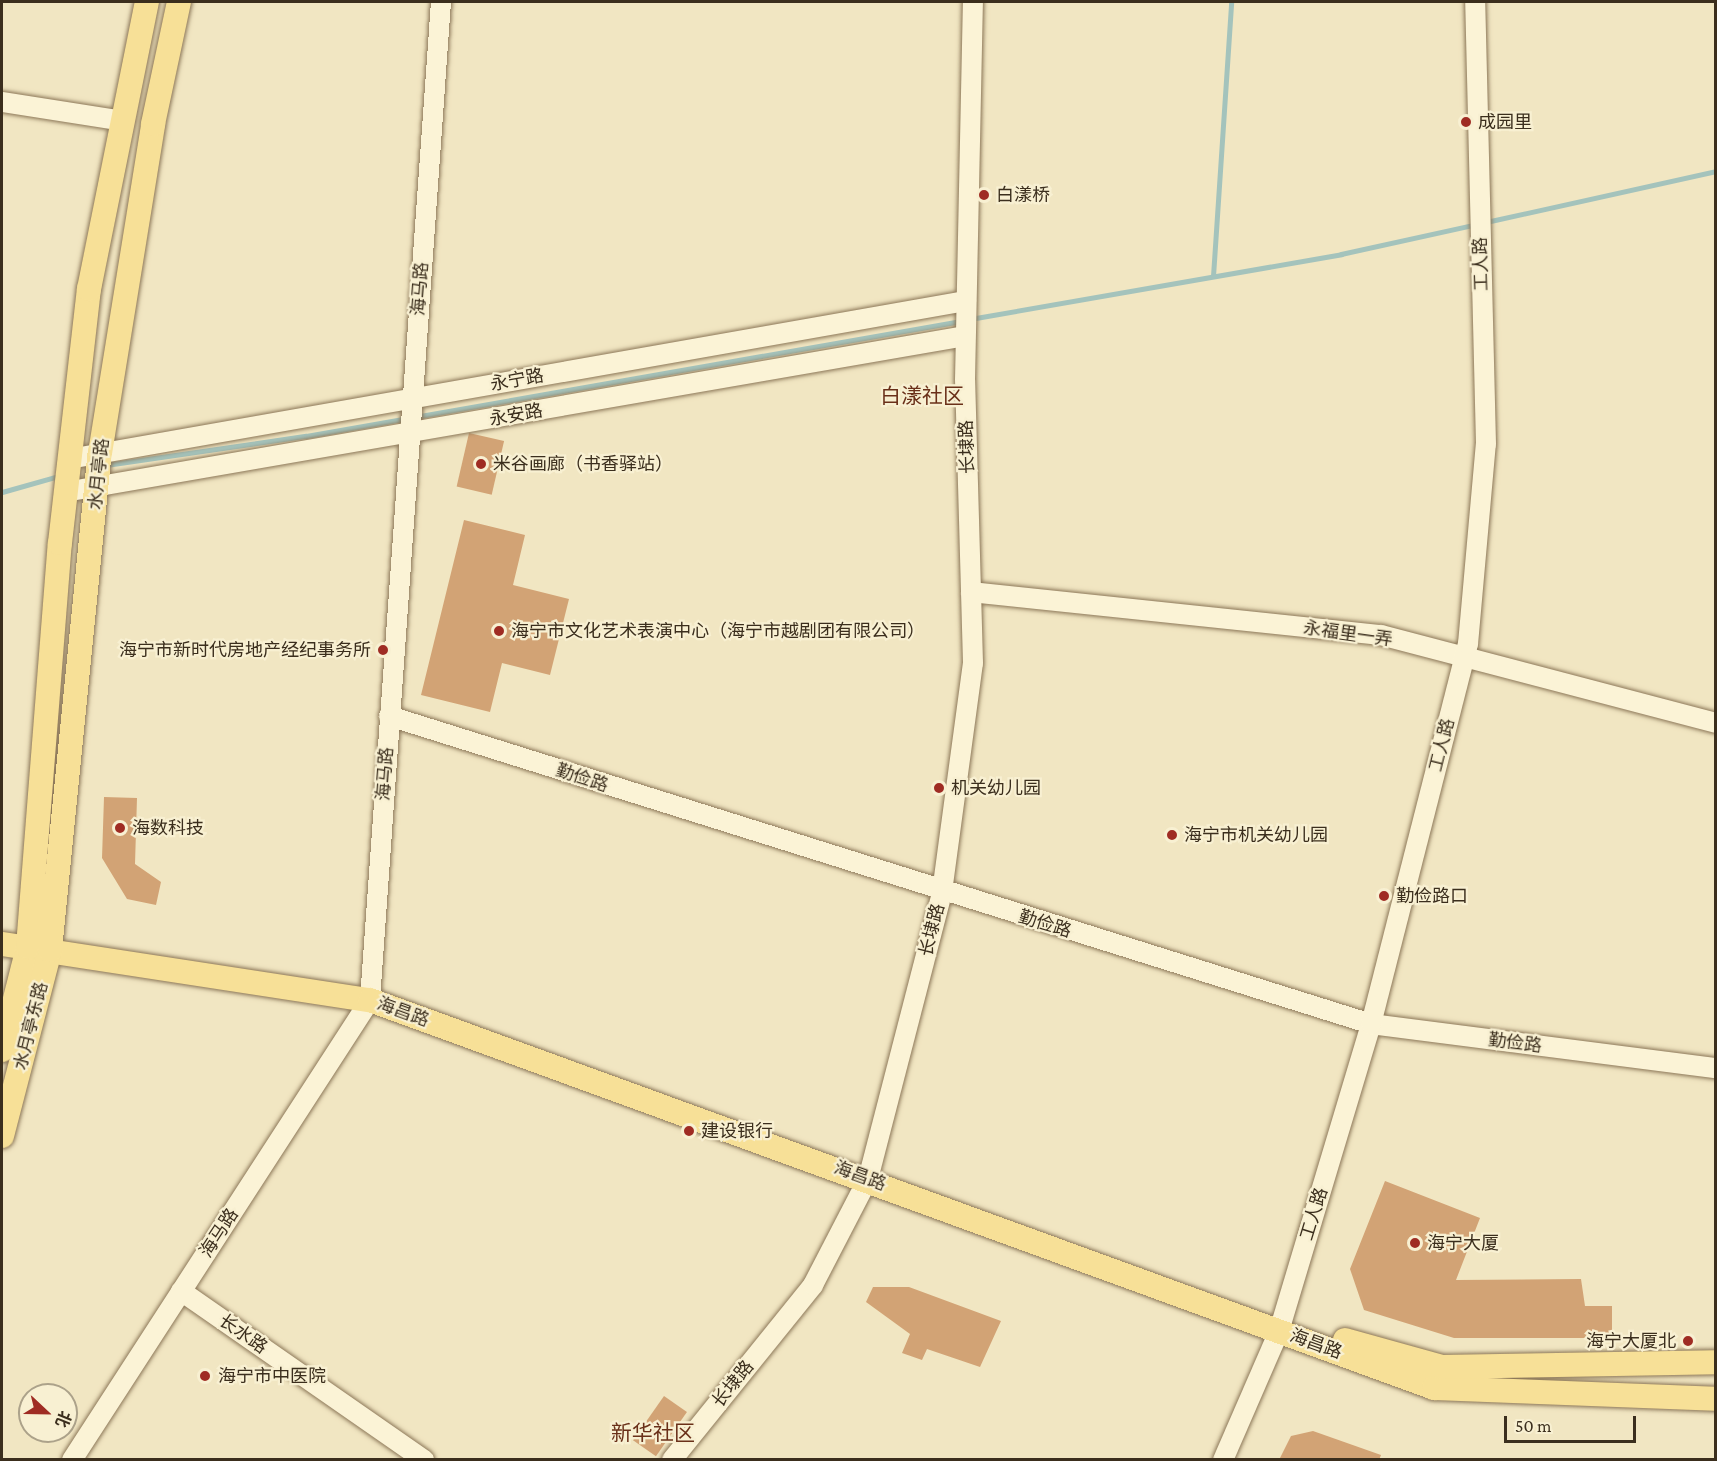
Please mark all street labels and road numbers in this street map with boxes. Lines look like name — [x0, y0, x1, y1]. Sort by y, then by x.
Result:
street label: 工人路 — [1469, 237, 1493, 291]
street label: 海马路 — [407, 261, 433, 317]
street label: 永宁路 — [489, 365, 545, 395]
street label: 永安路 — [488, 400, 544, 430]
street label: 长埭路 — [955, 420, 979, 474]
street label: 水月亭路 — [84, 437, 114, 511]
street label: 永福里一弄 — [1302, 617, 1394, 651]
street label: 工人路 — [1425, 716, 1459, 774]
street label: 海马路 — [372, 746, 398, 802]
street label: 勤俭路 — [553, 759, 611, 797]
street label: 长埭路 — [915, 901, 949, 959]
street label: 勤俭路 — [1016, 906, 1074, 942]
street label: 水月亭东路 — [10, 980, 52, 1072]
street label: 海昌路 — [374, 993, 432, 1031]
street label: 勤俭路 — [1487, 1029, 1543, 1057]
street label: 海昌路 — [831, 1157, 889, 1195]
street label: 工人路 — [1296, 1185, 1332, 1243]
street label: 海马路 — [195, 1204, 243, 1262]
street label: 长水路 — [215, 1310, 271, 1358]
street label: 海昌路 — [1287, 1325, 1345, 1363]
street label: 长埭路 — [708, 1356, 758, 1412]

